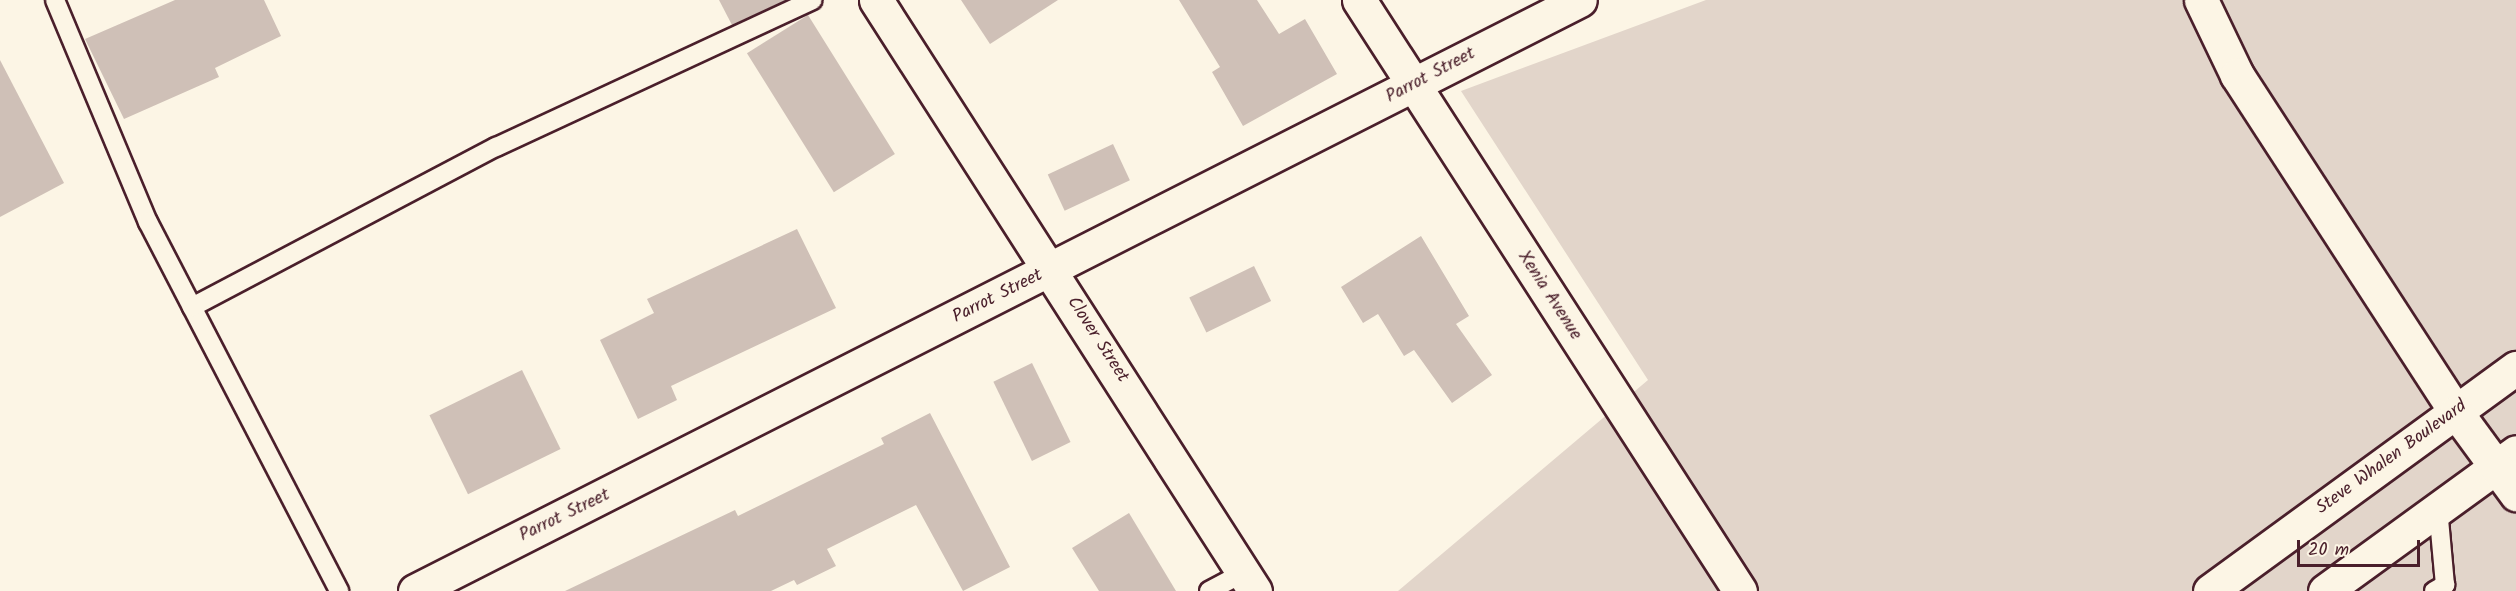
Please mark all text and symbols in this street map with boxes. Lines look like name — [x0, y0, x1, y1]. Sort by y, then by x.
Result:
street label: Parrot Street — [1383, 43, 1479, 109]
street label: Xenia Avenue — [1512, 247, 1586, 345]
street label: Parrot Street — [949, 265, 1047, 329]
street label: Clover Street — [1061, 293, 1133, 387]
street label: Steve Whalen Boulevard — [2313, 396, 2471, 520]
street label: Parrot Street — [516, 485, 614, 547]
scale bar — [2300, 528, 2423, 566]
text: 20 m — [2308, 536, 2349, 565]

